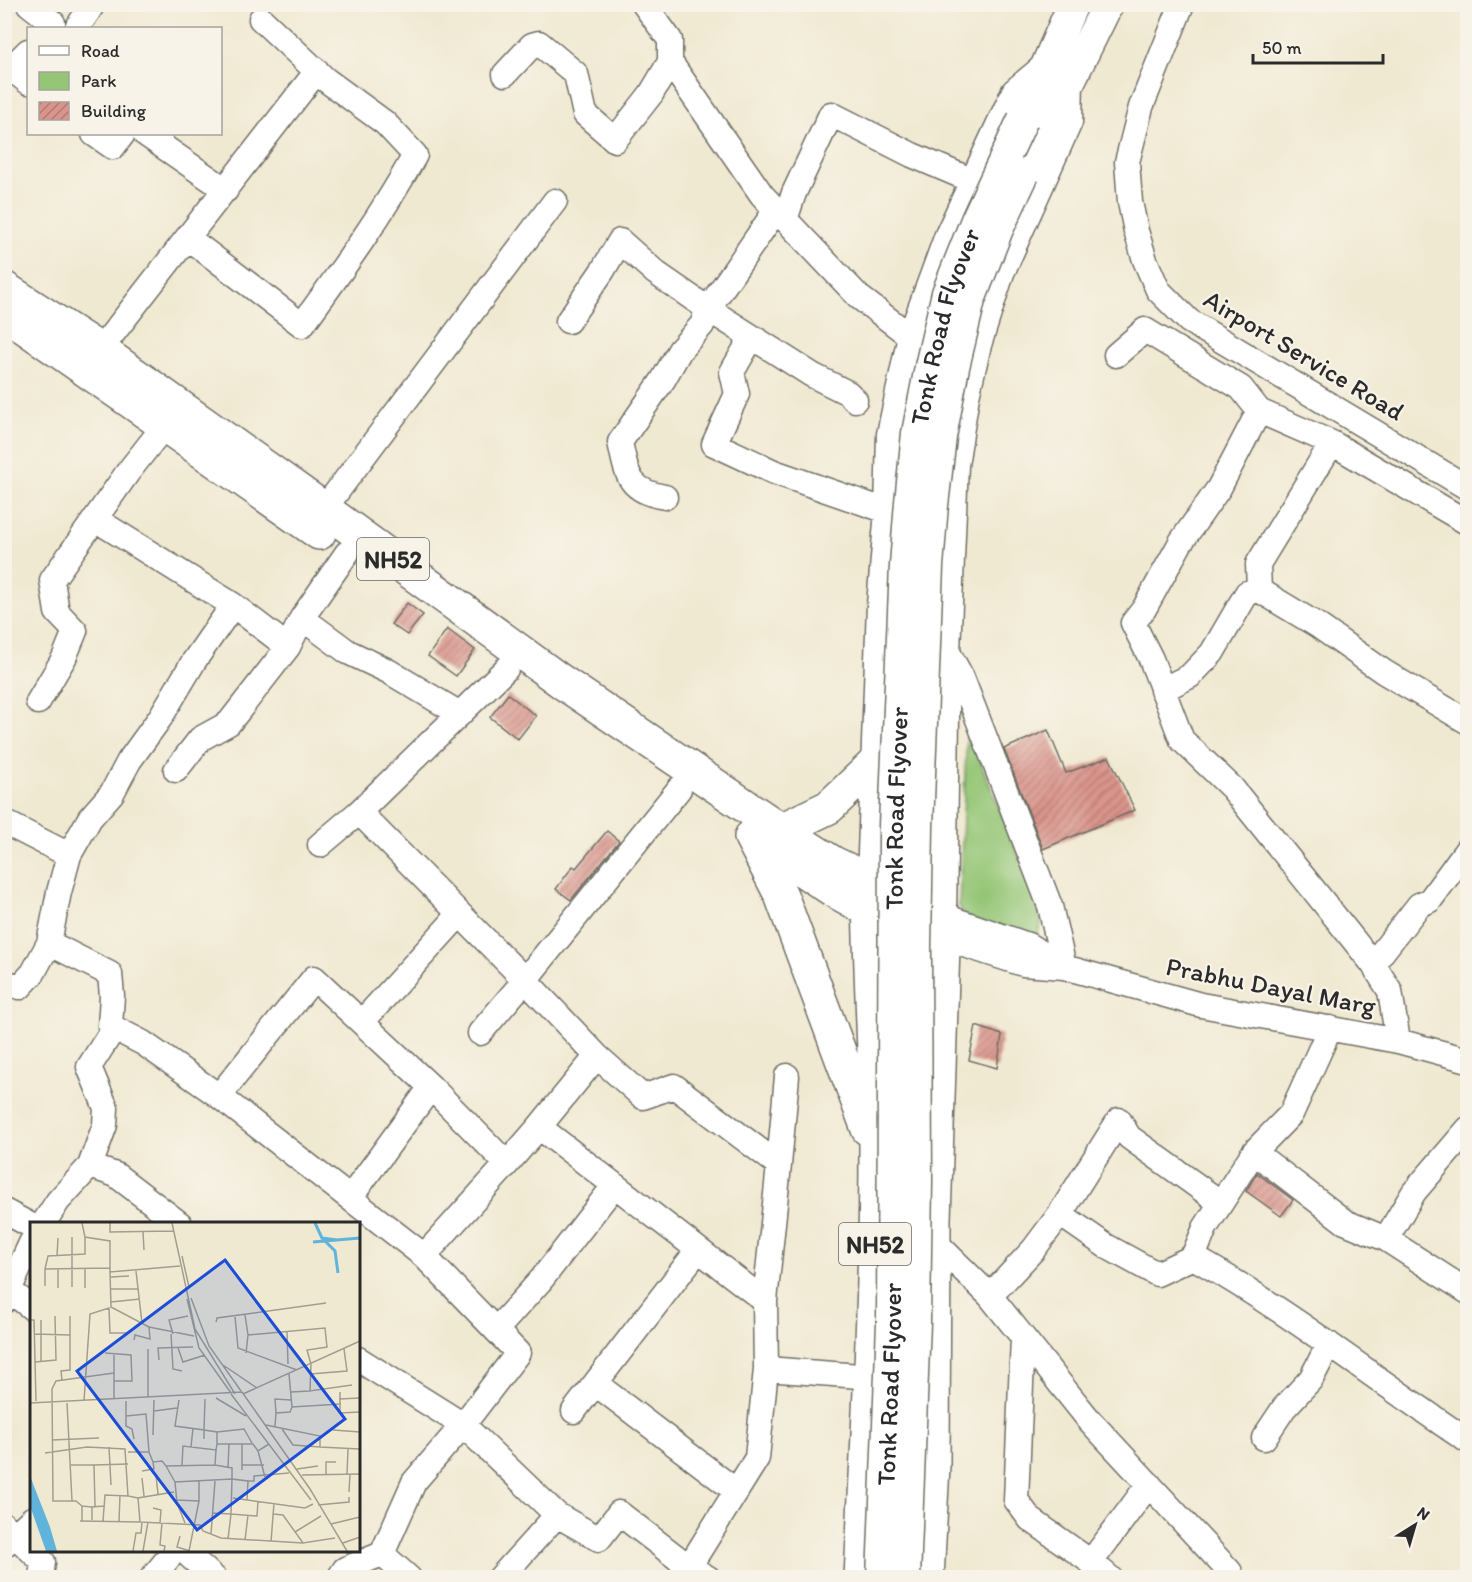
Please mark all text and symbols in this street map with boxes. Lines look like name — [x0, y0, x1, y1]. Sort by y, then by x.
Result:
legend — [27, 27, 222, 135]
scale bar — [1253, 27, 1384, 65]
text: 50 m — [1262, 37, 1302, 59]
text: Road — [81, 40, 120, 62]
text: Park — [81, 70, 116, 92]
text: Building — [81, 100, 147, 122]
street label: Tonk Road Flyover — [903, 223, 987, 428]
street label: Airport Service Road — [1198, 283, 1410, 427]
road number: NH52 — [357, 538, 429, 580]
street label: Tonk Road Flyover — [878, 706, 915, 910]
street label: Prabhu Dayal Marg — [1163, 950, 1379, 1022]
inset map — [30, 1222, 360, 1552]
road number: NH52 — [839, 1223, 911, 1265]
street label: Tonk Road Flyover — [870, 1282, 908, 1486]
north arrow — [1385, 1495, 1445, 1555]
text: N — [1414, 1503, 1434, 1524]

